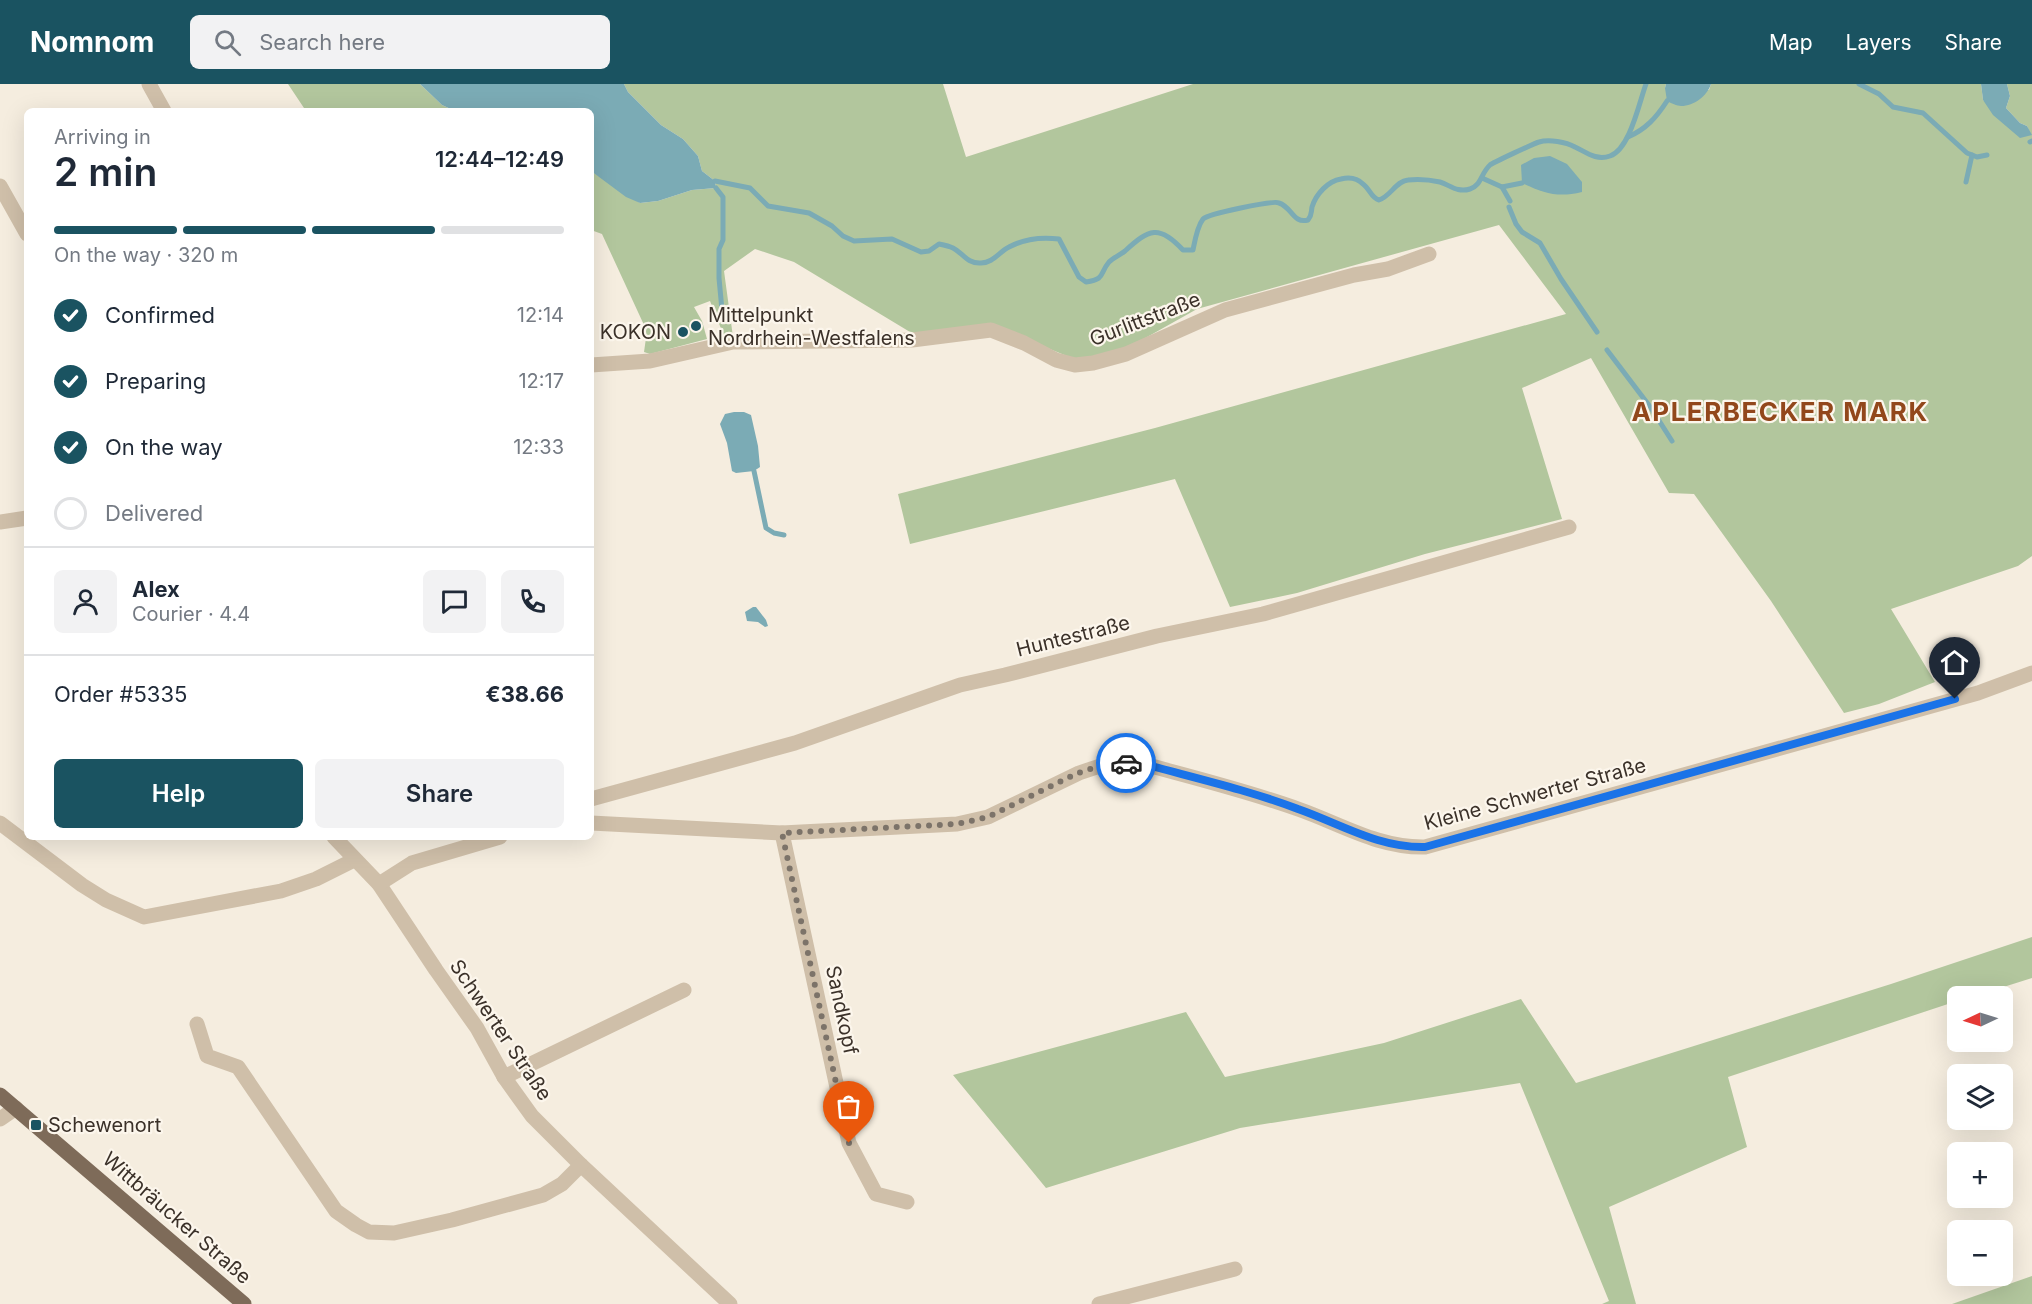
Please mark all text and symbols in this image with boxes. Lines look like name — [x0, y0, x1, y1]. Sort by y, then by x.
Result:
search box — [190, 15, 610, 69]
text: Nomnom — [30, 25, 154, 59]
icon: search — [211, 26, 244, 59]
text: Search here — [259, 29, 385, 55]
text: Map — [1769, 30, 1813, 55]
text: Layers — [1846, 30, 1912, 55]
text: Share — [1945, 30, 2002, 55]
text: Arriving in — [54, 125, 151, 149]
text: 12:44–12:49 — [435, 146, 564, 172]
text: 2 min — [54, 148, 157, 195]
text: On the way · 320 m — [54, 243, 238, 267]
street label: Gurlittstraße — [1086, 287, 1204, 351]
icon: check — [54, 299, 87, 332]
text: Confirmed — [105, 302, 215, 328]
text: 12:14 — [517, 303, 564, 327]
place label: Mittelpunkt Nordrhein-Westfalens — [708, 303, 915, 350]
marker: Mittelpunkt Nordrhein-Westfalens — [689, 319, 703, 333]
place label: KOKON — [600, 320, 671, 344]
marker: KOKON — [676, 325, 690, 339]
icon: check — [54, 365, 87, 398]
text: Preparing — [105, 368, 206, 394]
text: 12:17 — [518, 369, 564, 393]
district label: APLERBECKER MARK — [1631, 396, 1929, 427]
icon: check — [54, 431, 87, 464]
text: On the way — [105, 434, 223, 460]
text: 12:33 — [513, 435, 564, 459]
text: Delivered — [105, 500, 203, 526]
button: person — [54, 570, 117, 633]
button: chat — [423, 570, 486, 633]
button: phone — [501, 570, 564, 633]
text: Alex — [132, 576, 180, 602]
text: Courier · 4.4 — [132, 602, 250, 626]
street label: Huntestraße — [1014, 610, 1132, 662]
pin — [1929, 637, 1980, 699]
icon: home — [1938, 646, 1971, 679]
text: Order #5335 — [54, 681, 187, 707]
text: €38.66 — [486, 681, 564, 707]
courier — [1096, 733, 1156, 793]
icon: car — [1110, 747, 1143, 780]
street label: Kleine Schwerter Straße — [1421, 753, 1649, 835]
button: Help — [54, 759, 303, 828]
button: Share — [315, 759, 564, 828]
street label: Schwerter Straße — [445, 955, 557, 1105]
street label: Sandkopf — [821, 963, 863, 1057]
north arrow — [1947, 986, 2013, 1052]
map controls — [1947, 986, 2013, 1286]
button: layers — [1947, 1064, 2013, 1130]
pin — [823, 1081, 874, 1143]
icon: bag — [832, 1090, 865, 1123]
place label: Schewenort — [48, 1113, 162, 1137]
marker: Schewenort — [29, 1118, 43, 1132]
button: + — [1947, 1142, 2013, 1208]
street label: Wittbräucker Straße — [98, 1147, 256, 1289]
button: − — [1947, 1220, 2013, 1286]

